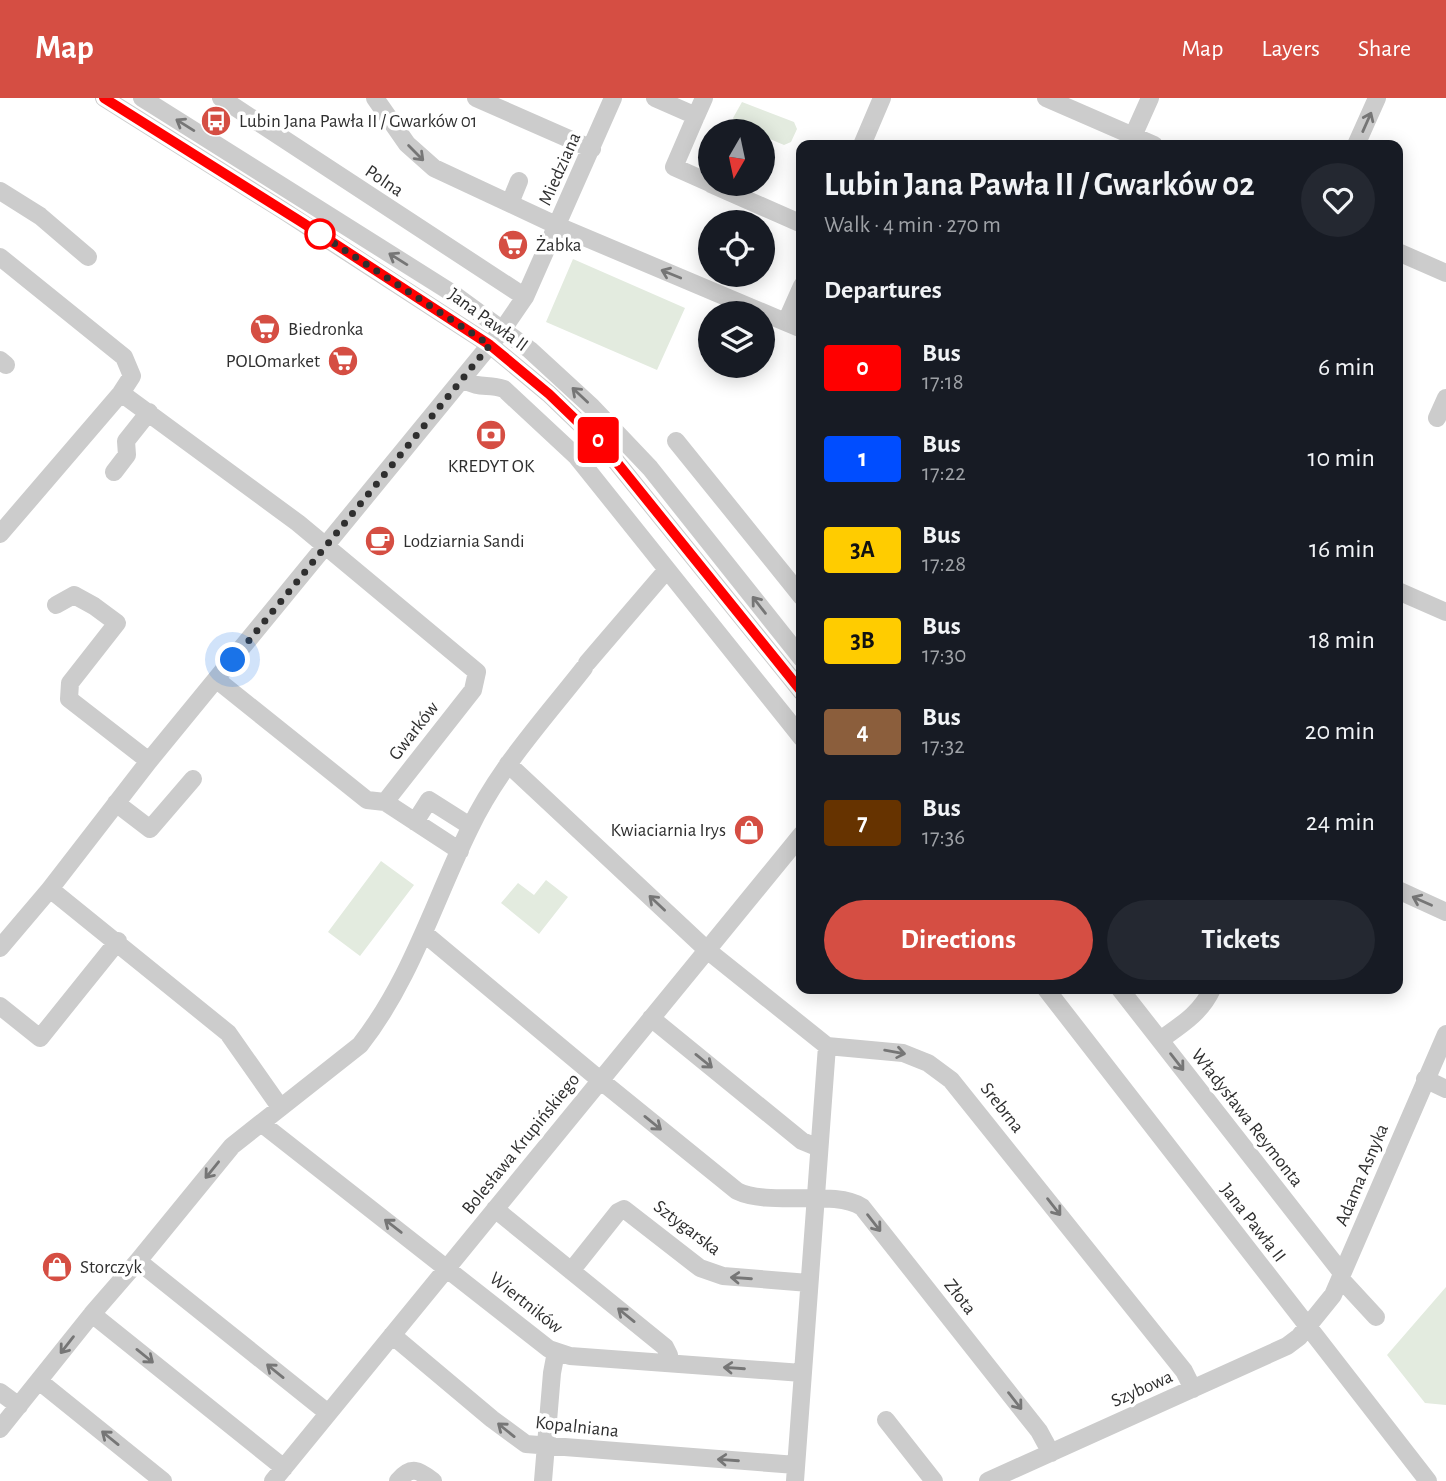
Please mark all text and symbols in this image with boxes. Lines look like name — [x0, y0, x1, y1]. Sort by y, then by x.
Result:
text: Map — [35, 32, 94, 65]
text: Map — [1181, 37, 1223, 61]
text: Layers — [1261, 37, 1320, 61]
text: Share — [1358, 37, 1411, 61]
bus stop icon: Lubin Jana Pawła II / Gwarków 01 — [199, 104, 233, 138]
one-way arrow — [1361, 111, 1374, 133]
place label: Lubin Jana Pawła II / Gwarków 01 — [239, 112, 477, 131]
one-way arrow — [175, 118, 195, 132]
north arrow — [698, 119, 775, 196]
map controls — [698, 119, 775, 378]
street label: Miedziana — [535, 129, 585, 208]
one-way arrow — [407, 144, 424, 161]
street label: Polna — [361, 161, 407, 201]
button: heart — [1301, 163, 1375, 237]
text: Lubin Jana Pawła II / Gwarków 02 — [824, 169, 1255, 202]
button: locate — [698, 210, 775, 287]
text: Walk · 4 min · 270 m — [824, 214, 1001, 237]
unlabelled marker — [305, 219, 335, 249]
supermarket icon: Żabka — [496, 228, 530, 262]
place label: Żabka — [536, 235, 582, 255]
one-way arrow — [389, 252, 409, 266]
one-way arrow — [661, 266, 682, 279]
text: Departures — [824, 277, 942, 303]
street label: Jana Pawła II — [445, 285, 531, 355]
button: layers — [698, 301, 775, 378]
supermarket icon: Biedronka — [248, 312, 282, 346]
place label: Biedronka — [288, 320, 364, 339]
text: Bus — [922, 340, 961, 366]
supermarket icon: POLOmarket — [326, 344, 360, 378]
place label: POLOmarket — [226, 352, 320, 371]
text: 6 min — [1318, 354, 1375, 380]
text: 0 — [856, 356, 869, 380]
text: 17:18 — [922, 371, 964, 394]
one-way arrow — [572, 387, 589, 404]
line badge: 0 — [575, 417, 621, 463]
bank icon: KREDYT OK — [474, 418, 508, 452]
text: 0 — [592, 428, 604, 452]
text: Bus — [922, 431, 961, 457]
text: 10 min — [1308, 445, 1375, 471]
text: 1 — [858, 447, 867, 471]
place label: KREDYT OK — [448, 457, 535, 476]
text: 17:22 — [922, 462, 966, 485]
text: Bus — [922, 522, 961, 548]
cafe icon: Lodziarnia Sandi — [363, 524, 397, 558]
place label: Lodziarnia Sandi — [403, 532, 525, 551]
text: 16 min — [1309, 536, 1375, 562]
text: 3A — [850, 538, 875, 562]
text: 17:28 — [922, 553, 966, 576]
one-way arrow — [751, 597, 767, 615]
text: Bus — [922, 613, 961, 639]
text: 18 min — [1309, 627, 1375, 653]
text: 3B — [850, 629, 875, 653]
your location — [215, 642, 250, 677]
text: 17:30 — [922, 644, 966, 667]
street label: Gwarków — [385, 698, 443, 764]
text: Bus — [922, 704, 961, 730]
text: 20 min — [1305, 718, 1375, 744]
text: 4 — [856, 720, 869, 744]
text: 17:32 — [922, 735, 965, 758]
text: Bus — [922, 795, 961, 821]
text: 24 min — [1306, 809, 1375, 835]
text: 7 — [857, 811, 868, 835]
shop icon: Kwiaciarnia Irys — [732, 813, 766, 847]
place label: Kwiaciarnia Irys — [611, 821, 726, 840]
text: 17:36 — [922, 826, 965, 849]
one-way arrow — [1412, 894, 1433, 907]
one-way arrow — [648, 895, 666, 911]
button: Directions — [824, 900, 1093, 980]
button: Tickets — [1107, 900, 1375, 980]
street label: Władysława Reymonta — [1187, 1045, 1307, 1191]
one-way arrow — [883, 1046, 906, 1059]
one-way arrow — [1169, 1052, 1184, 1070]
one-way arrow — [694, 1053, 712, 1068]
street label: Bolesława Krupińskiego — [458, 1070, 584, 1218]
street label: Srebrna — [977, 1079, 1027, 1137]
one-way arrow — [643, 1115, 662, 1130]
street label: Adama Asnyka — [1332, 1121, 1392, 1229]
one-way arrow — [205, 1160, 220, 1178]
street label: Jana Pawła II — [1217, 1180, 1289, 1266]
street label: Sztygarska — [650, 1197, 724, 1259]
one-way arrow — [1046, 1197, 1061, 1216]
one-way arrow — [867, 1213, 882, 1231]
one-way arrow — [384, 1218, 403, 1233]
shop icon: Storczyk — [40, 1250, 74, 1284]
place label: Storczyk — [80, 1258, 142, 1277]
street label: Wiertników — [486, 1269, 566, 1337]
one-way arrow — [730, 1271, 753, 1284]
street label: Złota — [940, 1276, 980, 1318]
one-way arrow — [617, 1307, 635, 1322]
one-way arrow — [60, 1335, 75, 1354]
one-way arrow — [136, 1349, 154, 1364]
one-way arrow — [723, 1361, 746, 1374]
one-way arrow — [267, 1363, 285, 1378]
street label: Szybowa — [1108, 1367, 1176, 1411]
one-way arrow — [1008, 1392, 1023, 1410]
street label: Kopalniana — [534, 1413, 620, 1441]
one-way arrow — [497, 1422, 515, 1438]
one-way arrow — [101, 1430, 119, 1446]
one-way arrow — [717, 1453, 740, 1466]

